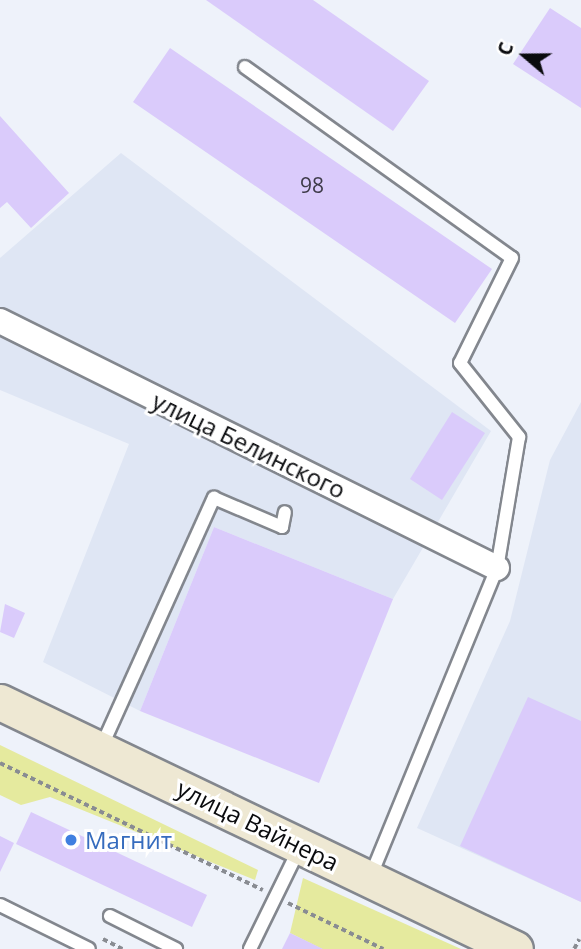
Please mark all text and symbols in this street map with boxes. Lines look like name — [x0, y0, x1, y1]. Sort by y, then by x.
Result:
north arrow — [490, 21, 560, 91]
text: С — [491, 39, 520, 59]
house number: 98 — [300, 172, 324, 198]
street label: улица Белинского — [148, 386, 350, 504]
street label: улица Вайнера — [172, 773, 344, 877]
place label: Магнит — [85, 826, 172, 854]
marker: Магнит — [63, 832, 79, 848]

